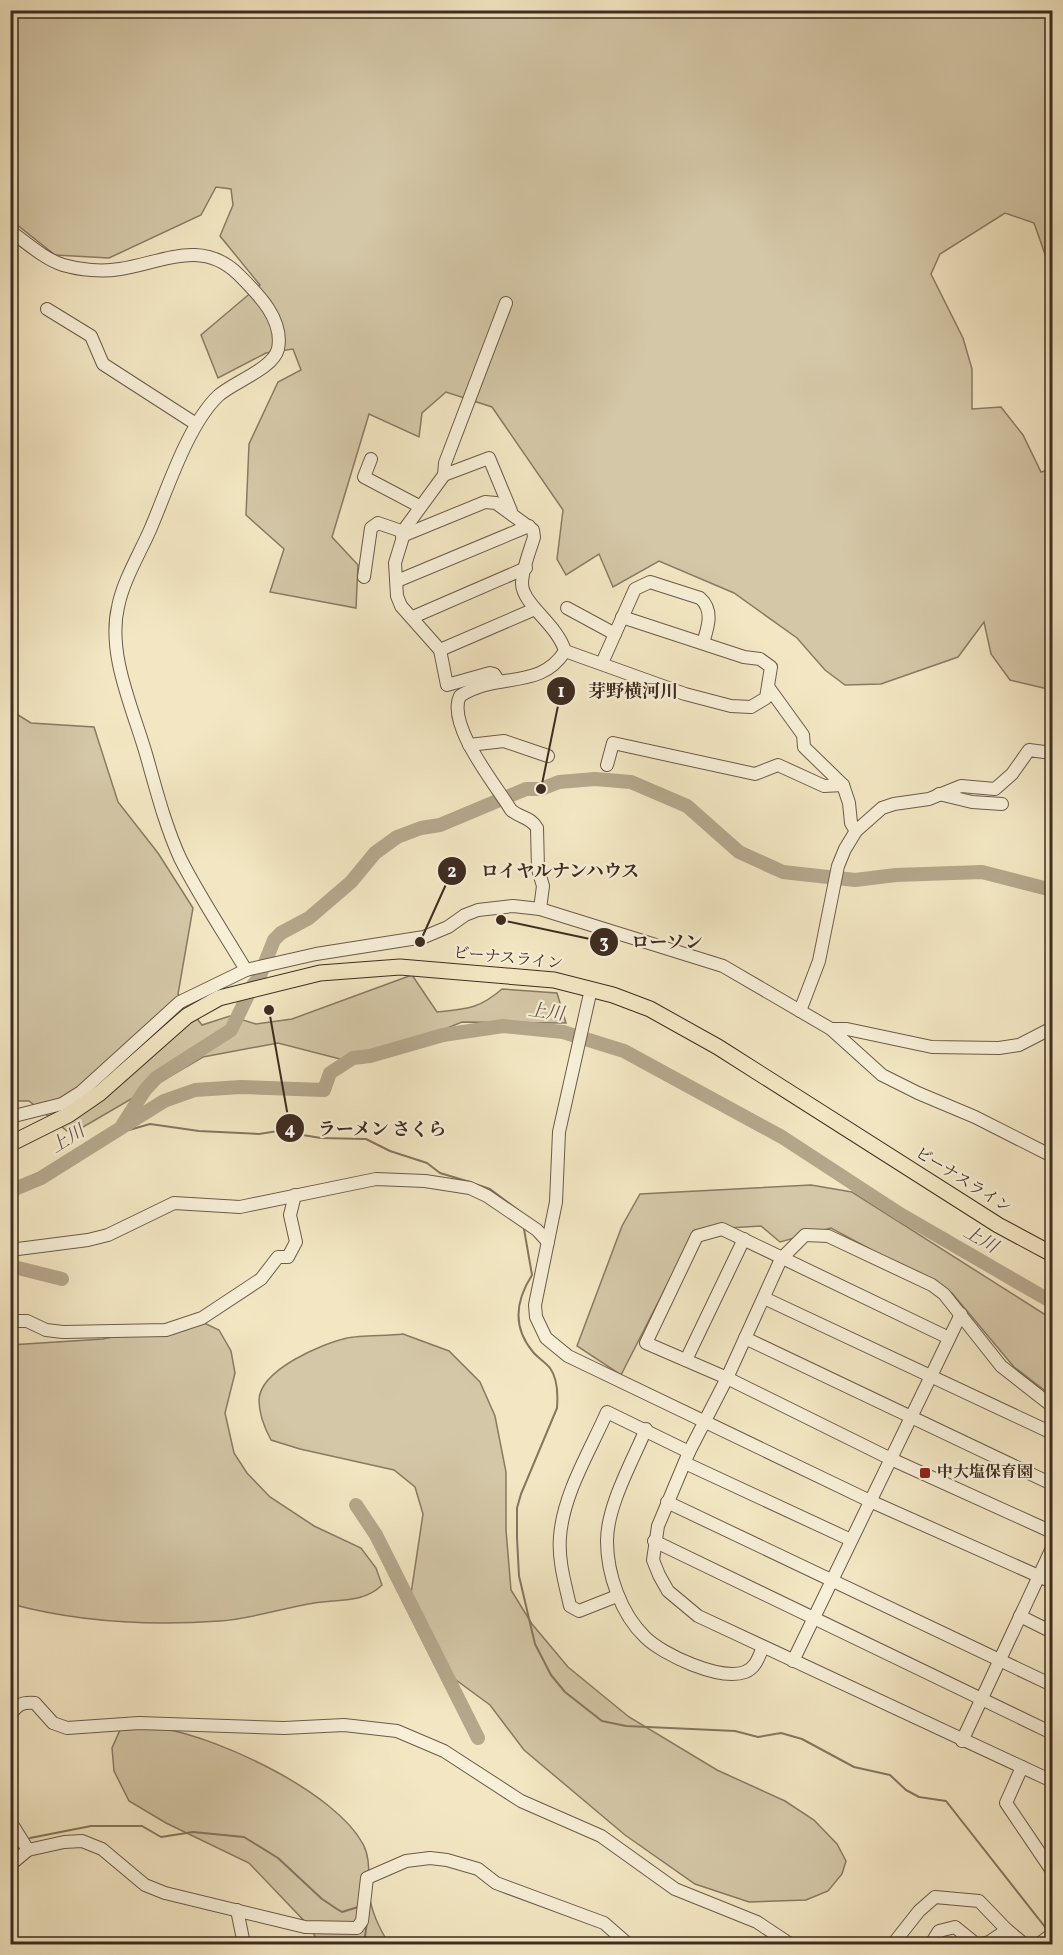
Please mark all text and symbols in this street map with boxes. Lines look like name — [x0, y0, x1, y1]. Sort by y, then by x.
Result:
callout: 芽野横河川 — [546, 673, 690, 709]
text: 1 — [557, 680, 565, 705]
text: 芽野横河川 — [588, 680, 678, 705]
callout: ロイヤルナンハウス — [437, 853, 653, 889]
text: 2 — [447, 860, 457, 885]
text: ロイヤルナンハウス — [481, 860, 639, 885]
callout: ローソン — [589, 924, 715, 960]
text: 3 — [599, 931, 609, 956]
text: ローソン — [631, 931, 703, 956]
street label: ビーナスライン — [452, 942, 564, 976]
water label: 上川 — [527, 998, 567, 1028]
callout: ラーメン さくら — [275, 1110, 459, 1146]
text: 4 — [285, 1118, 296, 1143]
text: ラーメン さくら — [318, 1118, 446, 1143]
water label: 上川 — [46, 1119, 92, 1160]
street label: ビーナスライン — [910, 1142, 1016, 1220]
water label: 上川 — [958, 1220, 1004, 1261]
place label: 中大塩保育園 — [937, 1462, 1033, 1484]
marker: 中大塩保育園 — [918, 1466, 932, 1480]

